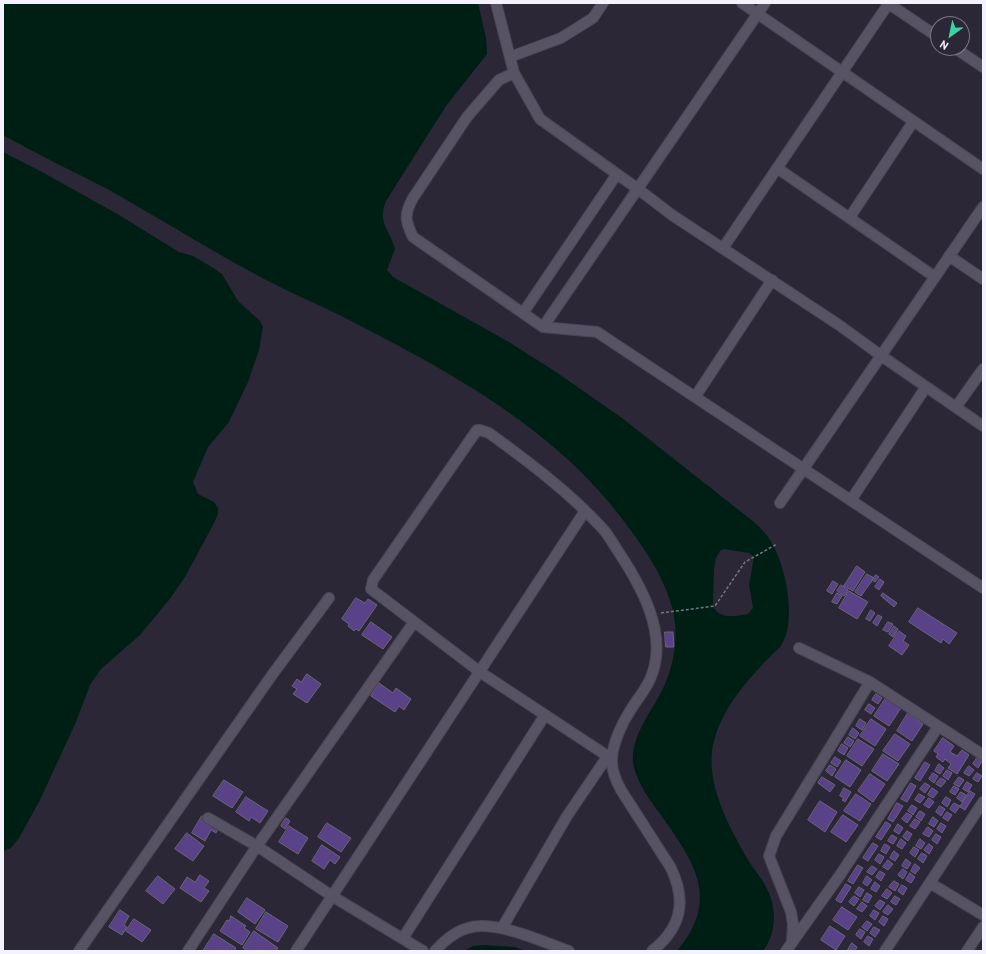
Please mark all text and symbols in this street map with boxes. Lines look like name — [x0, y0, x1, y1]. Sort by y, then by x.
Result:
north arrow — [930, 16, 970, 56]
text: N — [937, 37, 951, 53]

